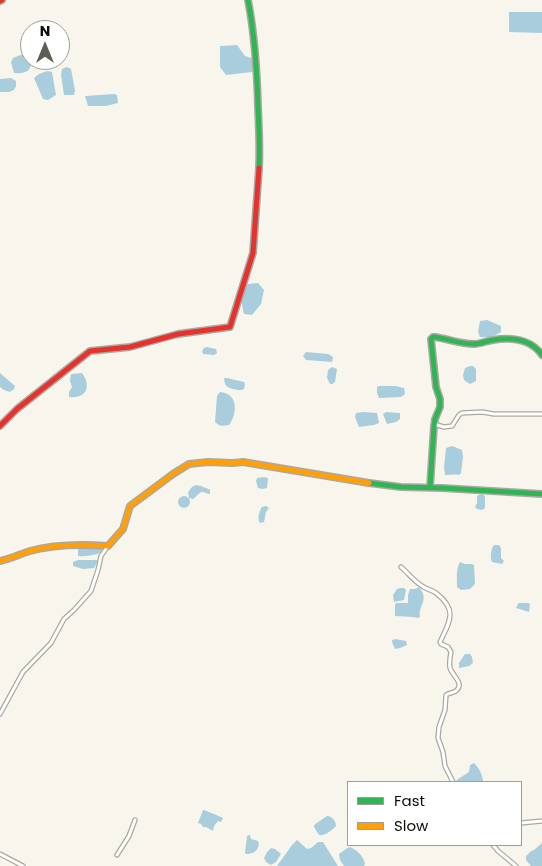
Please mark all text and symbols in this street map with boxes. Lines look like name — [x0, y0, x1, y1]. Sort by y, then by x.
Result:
north arrow — [20, 20, 70, 70]
text: N — [40, 21, 50, 41]
legend — [347, 781, 522, 846]
text: Fast — [394, 790, 425, 811]
text: Slow — [394, 815, 428, 836]

